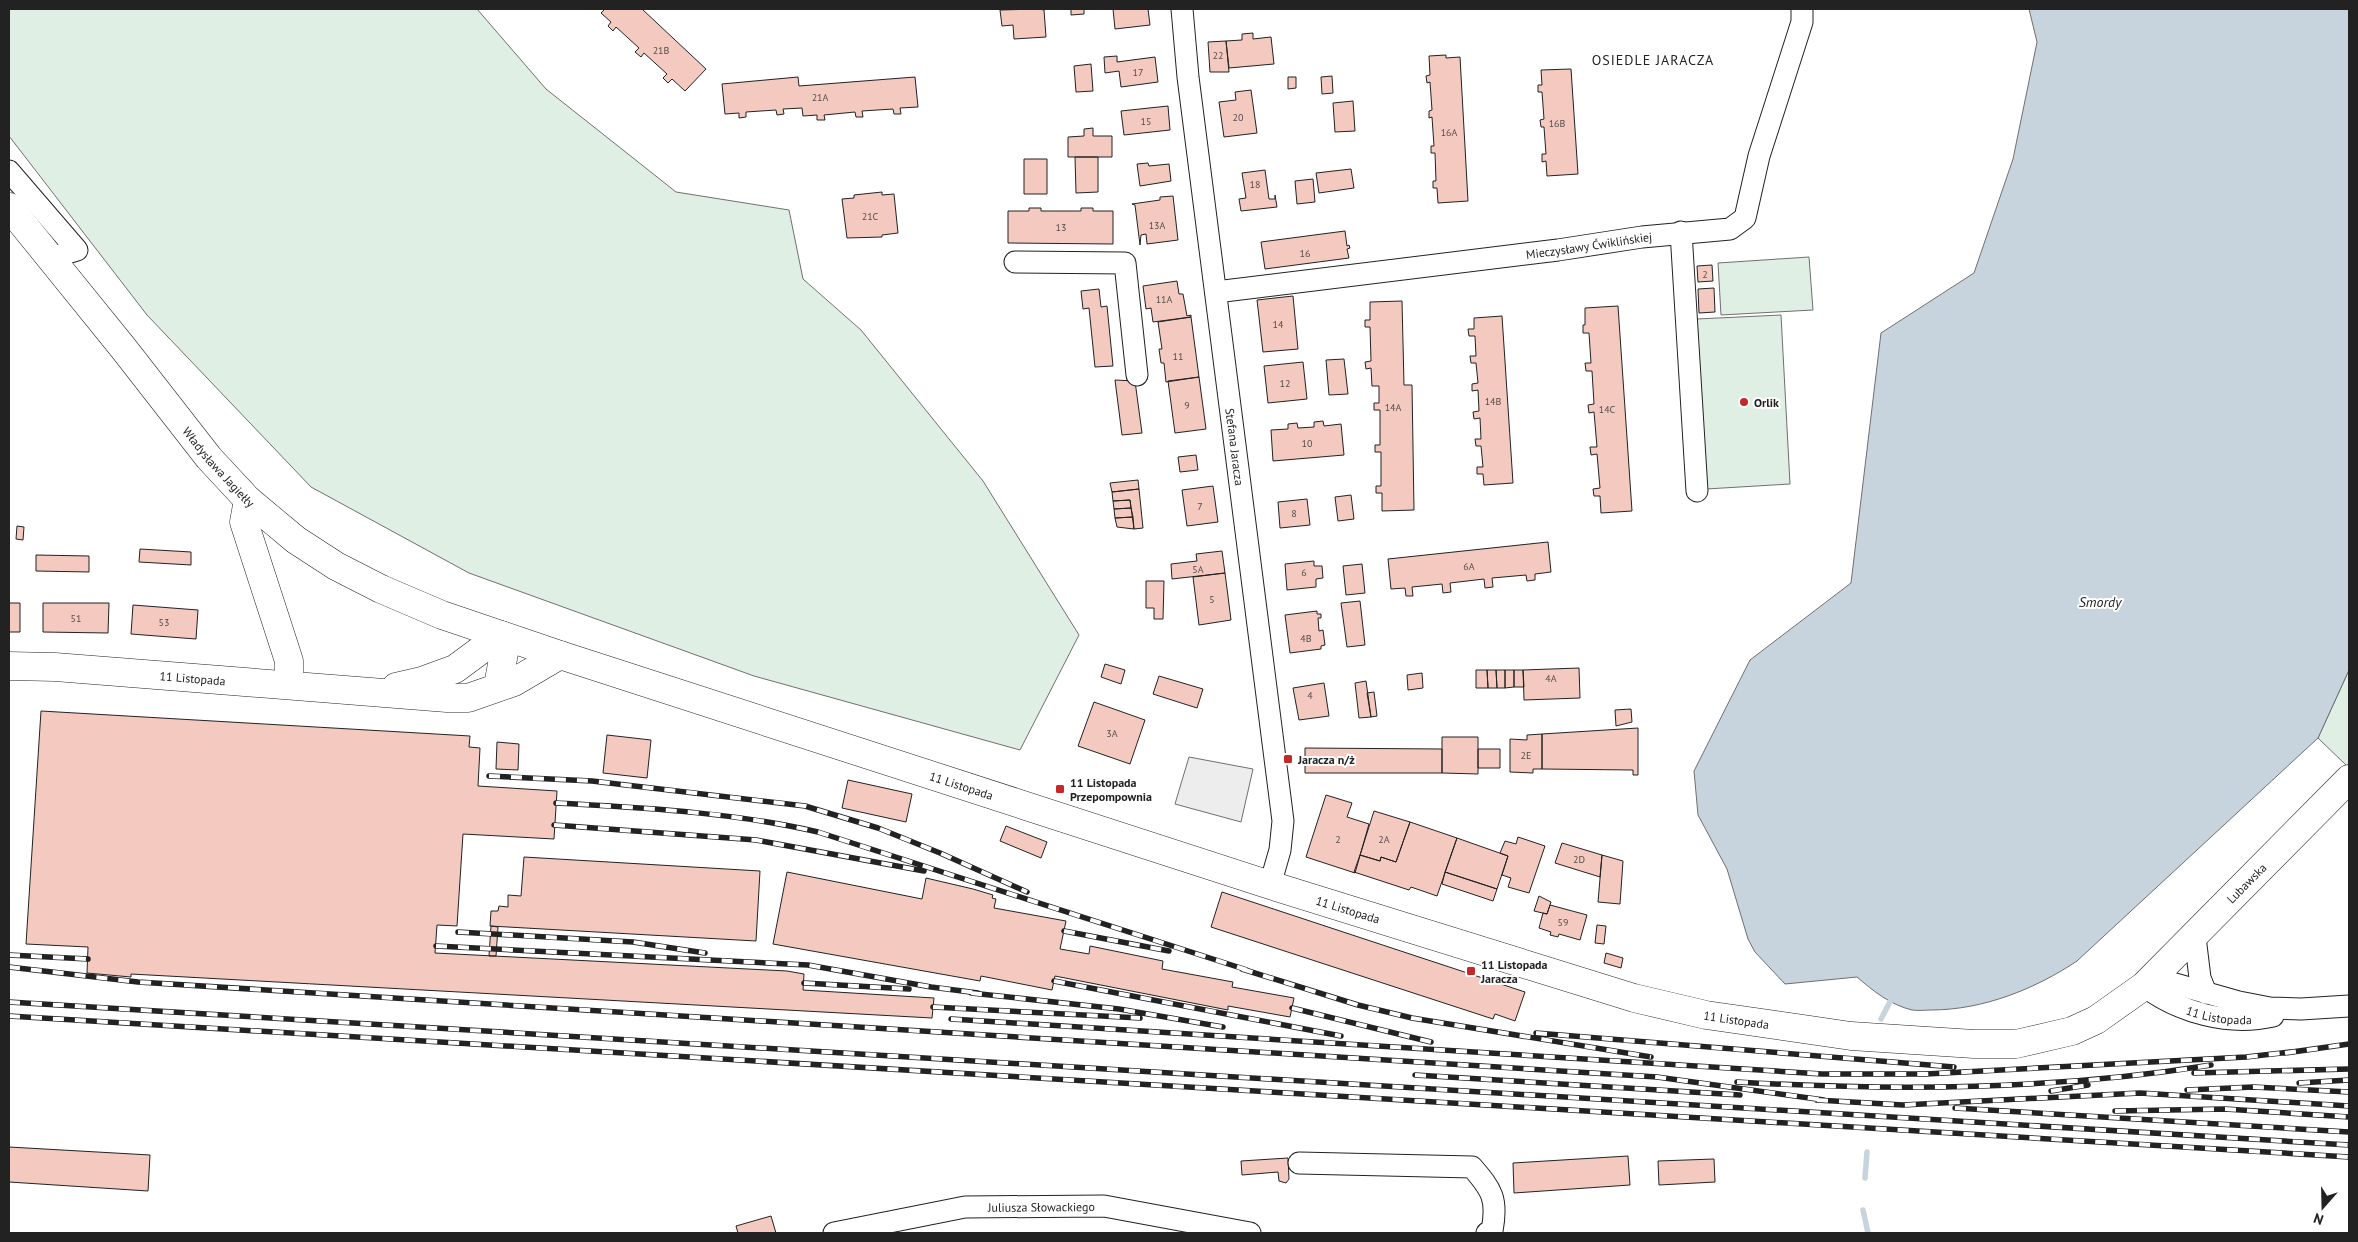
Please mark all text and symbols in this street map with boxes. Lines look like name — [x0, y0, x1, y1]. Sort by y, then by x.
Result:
house number: 21B — [653, 44, 670, 57]
house number: 22 — [1213, 49, 1223, 62]
district label: OSIEDLE JARACZA — [1592, 51, 1714, 69]
house number: 17 — [1133, 66, 1143, 79]
house number: 21A — [812, 91, 829, 104]
house number: 20 — [1233, 111, 1244, 124]
house number: 15 — [1141, 115, 1151, 128]
house number: 16B — [1549, 117, 1566, 130]
house number: 16A — [1441, 126, 1458, 139]
house number: 18 — [1250, 178, 1260, 191]
house number: 21C — [862, 210, 879, 223]
house number: 13A — [1149, 219, 1166, 232]
house number: 13 — [1056, 221, 1066, 234]
street label: Mieczysławy Ćwiklińskiej — [1525, 229, 1653, 261]
house number: 16 — [1300, 247, 1310, 260]
house number: 2 — [1702, 268, 1708, 281]
house number: 11A — [1156, 293, 1173, 306]
house number: 14 — [1273, 318, 1284, 331]
house number: 11 — [1173, 350, 1183, 363]
house number: 12 — [1280, 377, 1290, 390]
house number: 14B — [1485, 395, 1502, 408]
place label: Orlik — [1754, 395, 1779, 410]
marker: Orlik — [1738, 396, 1750, 408]
house number: 9 — [1184, 399, 1190, 412]
house number: 14A — [1385, 401, 1402, 414]
house number: 14C — [1599, 403, 1616, 416]
street label: Stefana Jaracza — [1223, 407, 1248, 486]
street label: Władysława Jagiełły — [180, 424, 258, 510]
house number: 10 — [1302, 437, 1313, 450]
house number: 7 — [1197, 500, 1203, 513]
house number: 8 — [1291, 507, 1297, 520]
house number: 6A — [1463, 560, 1475, 573]
house number: 5A — [1192, 563, 1204, 576]
house number: 6 — [1301, 566, 1307, 579]
house number: 5 — [1209, 593, 1215, 606]
water label: Smordy — [2079, 593, 2122, 611]
house number: 51 — [71, 612, 81, 625]
house number: 53 — [159, 616, 169, 629]
house number: 4B — [1300, 632, 1312, 645]
street label: 11 Listopada — [159, 668, 226, 688]
house number: 4A — [1545, 672, 1557, 685]
house number: 4 — [1307, 689, 1313, 702]
house number: 3A — [1106, 727, 1118, 740]
house number: 2E — [1521, 749, 1531, 762]
place label: Jaracza n/ż — [1297, 752, 1355, 767]
marker: Jaracza n/ż — [1282, 753, 1294, 765]
street label: 11 Listopada — [928, 768, 995, 802]
place label: 11 Listopada Przepompownia — [1070, 775, 1152, 804]
marker: 11 Listopada Przepompownia — [1054, 783, 1066, 795]
house number: 2 — [1335, 833, 1341, 846]
house number: 2A — [1378, 833, 1390, 846]
house number: 2D — [1573, 853, 1585, 866]
street label: Lubawska — [2223, 860, 2269, 906]
street label: 11 Listopada — [1314, 892, 1382, 926]
house number: 59 — [1558, 916, 1568, 929]
place label: 11 Listopada Jaracza — [1480, 957, 1548, 986]
marker: 11 Listopada Jaracza — [1465, 965, 1477, 977]
street label: 11 Listopada — [2184, 1002, 2252, 1027]
street label: 11 Listopada — [1703, 1007, 1770, 1032]
north arrow — [2298, 1182, 2348, 1232]
street label: Juliusza Słowackiego — [987, 1199, 1095, 1214]
text: N — [2311, 1209, 2326, 1229]

